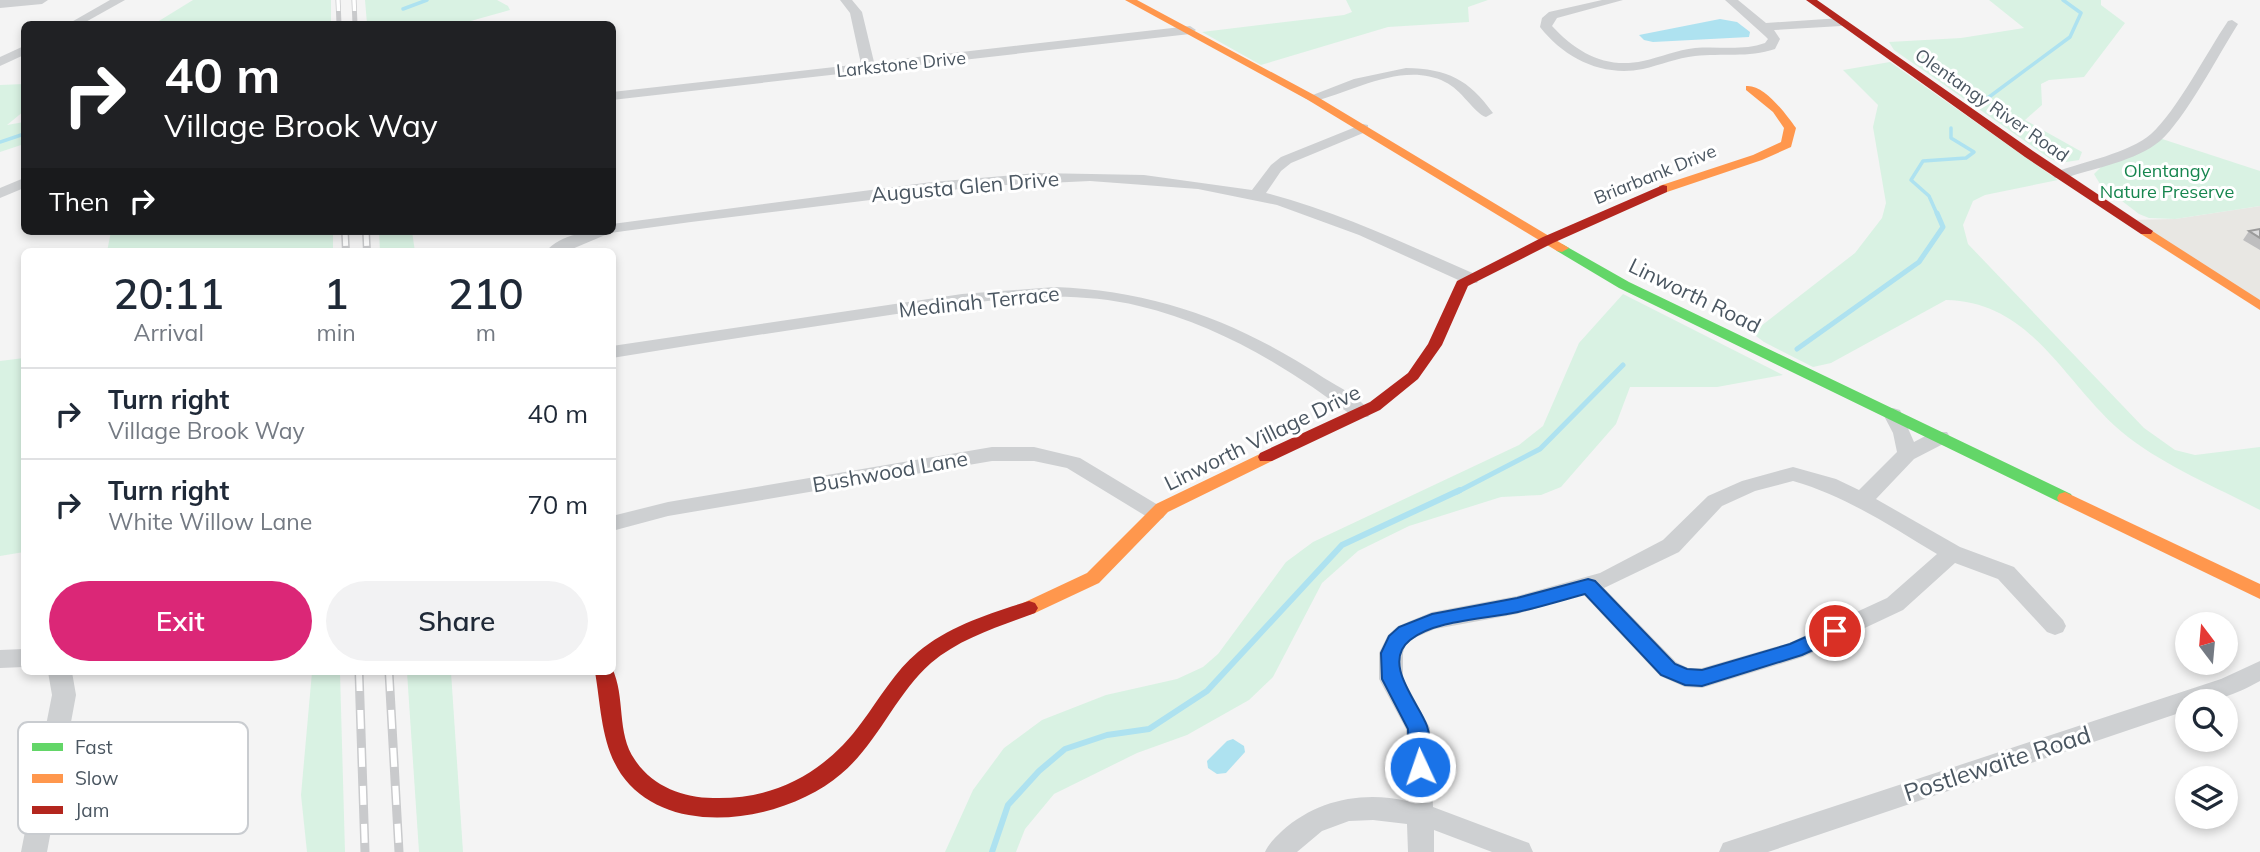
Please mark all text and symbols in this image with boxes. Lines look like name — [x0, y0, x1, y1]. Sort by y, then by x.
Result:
street label: Olentangy River Road — [1911, 43, 2073, 167]
text: 40 m — [164, 44, 280, 105]
street label: Larkstone Drive — [835, 46, 967, 82]
icon: right — [49, 49, 140, 140]
text: Village Brook Way — [164, 105, 438, 145]
street label: Briarbank Drive — [1590, 139, 1720, 209]
park label: Olentangy Nature Preserve — [2100, 159, 2234, 203]
street label: Augusta Glen Drive — [870, 165, 1060, 207]
icon: right — [123, 182, 161, 220]
text: Then — [49, 185, 109, 218]
street label: Linworth Road — [1625, 252, 1765, 338]
text: 20:11 — [113, 267, 224, 320]
text: 1 — [323, 267, 349, 320]
text: 210 — [448, 267, 524, 320]
street label: Medinah Terrace — [897, 280, 1061, 322]
text: Arrival — [134, 318, 204, 347]
text: min — [316, 318, 356, 347]
text: m — [476, 318, 496, 347]
street label: Linworth Village Drive — [1160, 378, 1364, 496]
text: Turn right — [108, 383, 229, 416]
icon: right — [49, 395, 87, 433]
text: 40 m — [527, 397, 588, 430]
text: Village Brook Way — [108, 416, 305, 445]
street label: Bushwood Lane — [810, 445, 970, 497]
text: Turn right — [108, 474, 229, 507]
icon: right — [49, 486, 87, 524]
text: 70 m — [527, 488, 588, 521]
text: White Willow Lane — [108, 507, 312, 536]
button: Exit — [49, 581, 312, 661]
button: Share — [326, 581, 588, 661]
pin — [1805, 601, 1865, 661]
icon: arrive — [1816, 612, 1854, 650]
north arrow — [2175, 612, 2238, 676]
map controls — [2175, 612, 2238, 829]
button: search — [2175, 689, 2238, 752]
street label: Postlewaite Road — [1900, 719, 2094, 807]
legend — [18, 722, 248, 834]
position arrow — [1383, 730, 1457, 804]
text: Fast — [75, 735, 113, 759]
text: Slow — [75, 766, 119, 790]
button: layers — [2175, 766, 2238, 829]
text: Jam — [75, 798, 109, 822]

